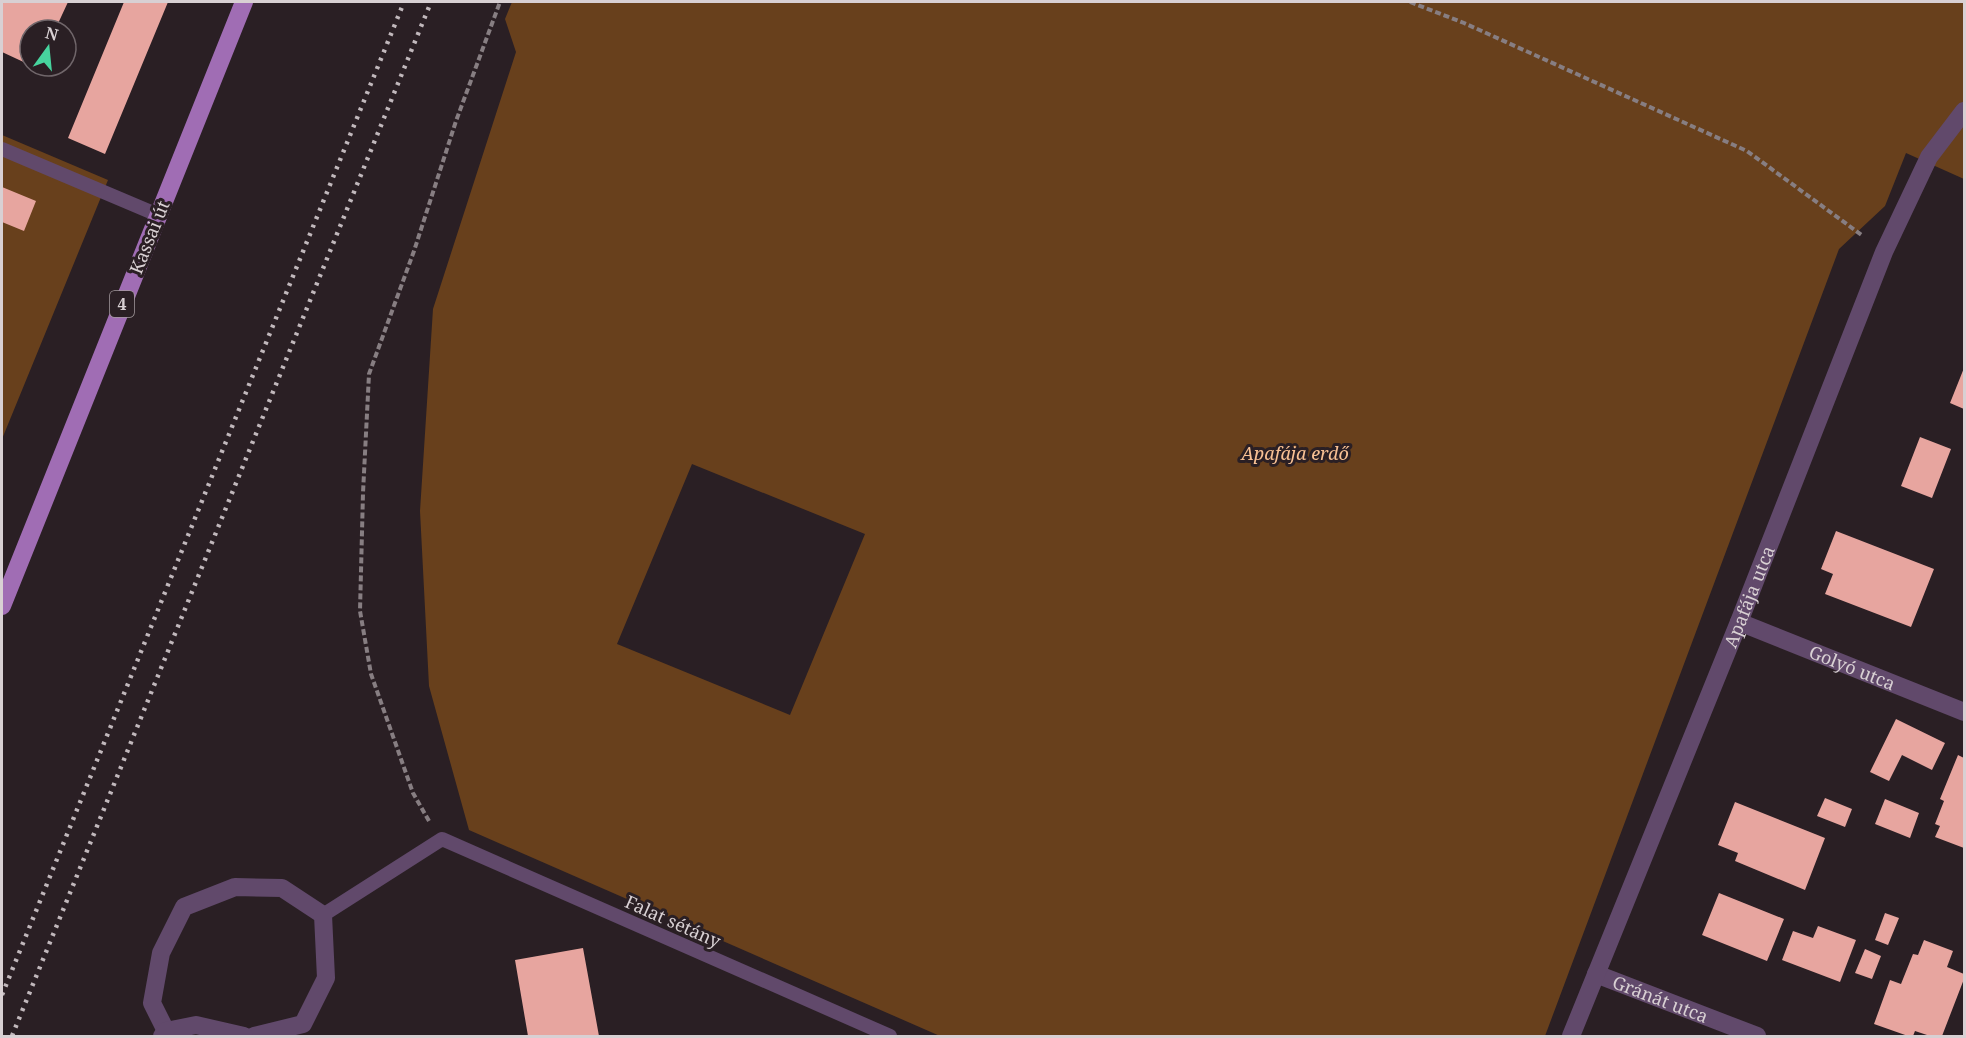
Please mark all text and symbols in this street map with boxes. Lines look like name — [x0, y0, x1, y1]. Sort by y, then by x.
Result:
north arrow — [18, 18, 78, 78]
text: N — [43, 21, 61, 46]
street label: Kassai út — [123, 197, 175, 277]
road number: 4 — [110, 291, 134, 317]
park label: Apafája erdő — [1239, 441, 1349, 465]
street label: Apafája utca — [1718, 542, 1780, 651]
street label: Golyó utca — [1806, 639, 1899, 695]
street label: Falat sétány — [621, 889, 725, 953]
street label: Gránát utca — [1609, 970, 1712, 1028]

